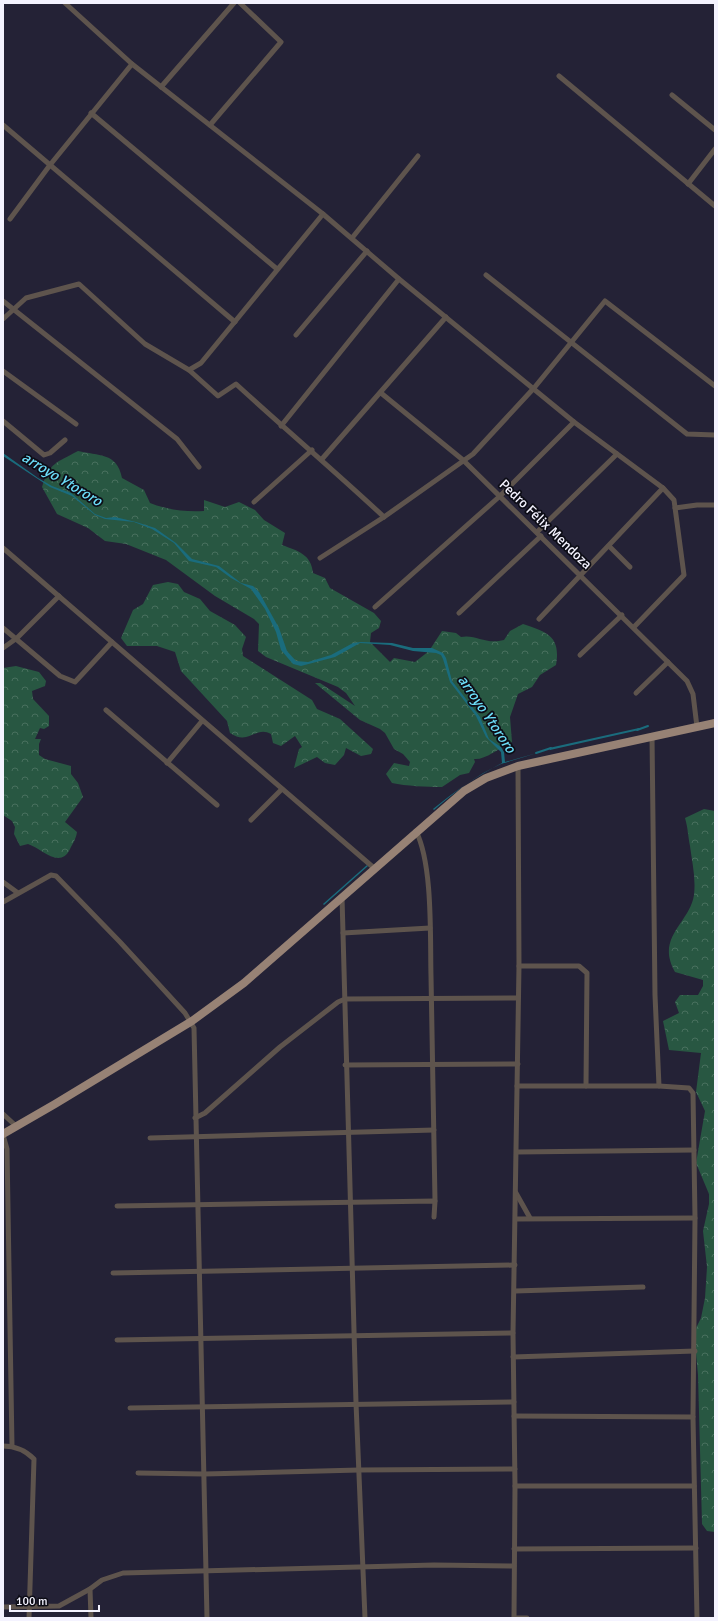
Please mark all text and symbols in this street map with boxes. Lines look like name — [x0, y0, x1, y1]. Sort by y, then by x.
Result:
water label: arroyo Ytororo — [19, 448, 106, 511]
street label: Pedro Félix Mendoza — [496, 476, 596, 573]
water label: arroyo Ytororo — [454, 672, 520, 757]
scale bar — [10, 1587, 99, 1613]
text: 100 m — [16, 1594, 48, 1609]

